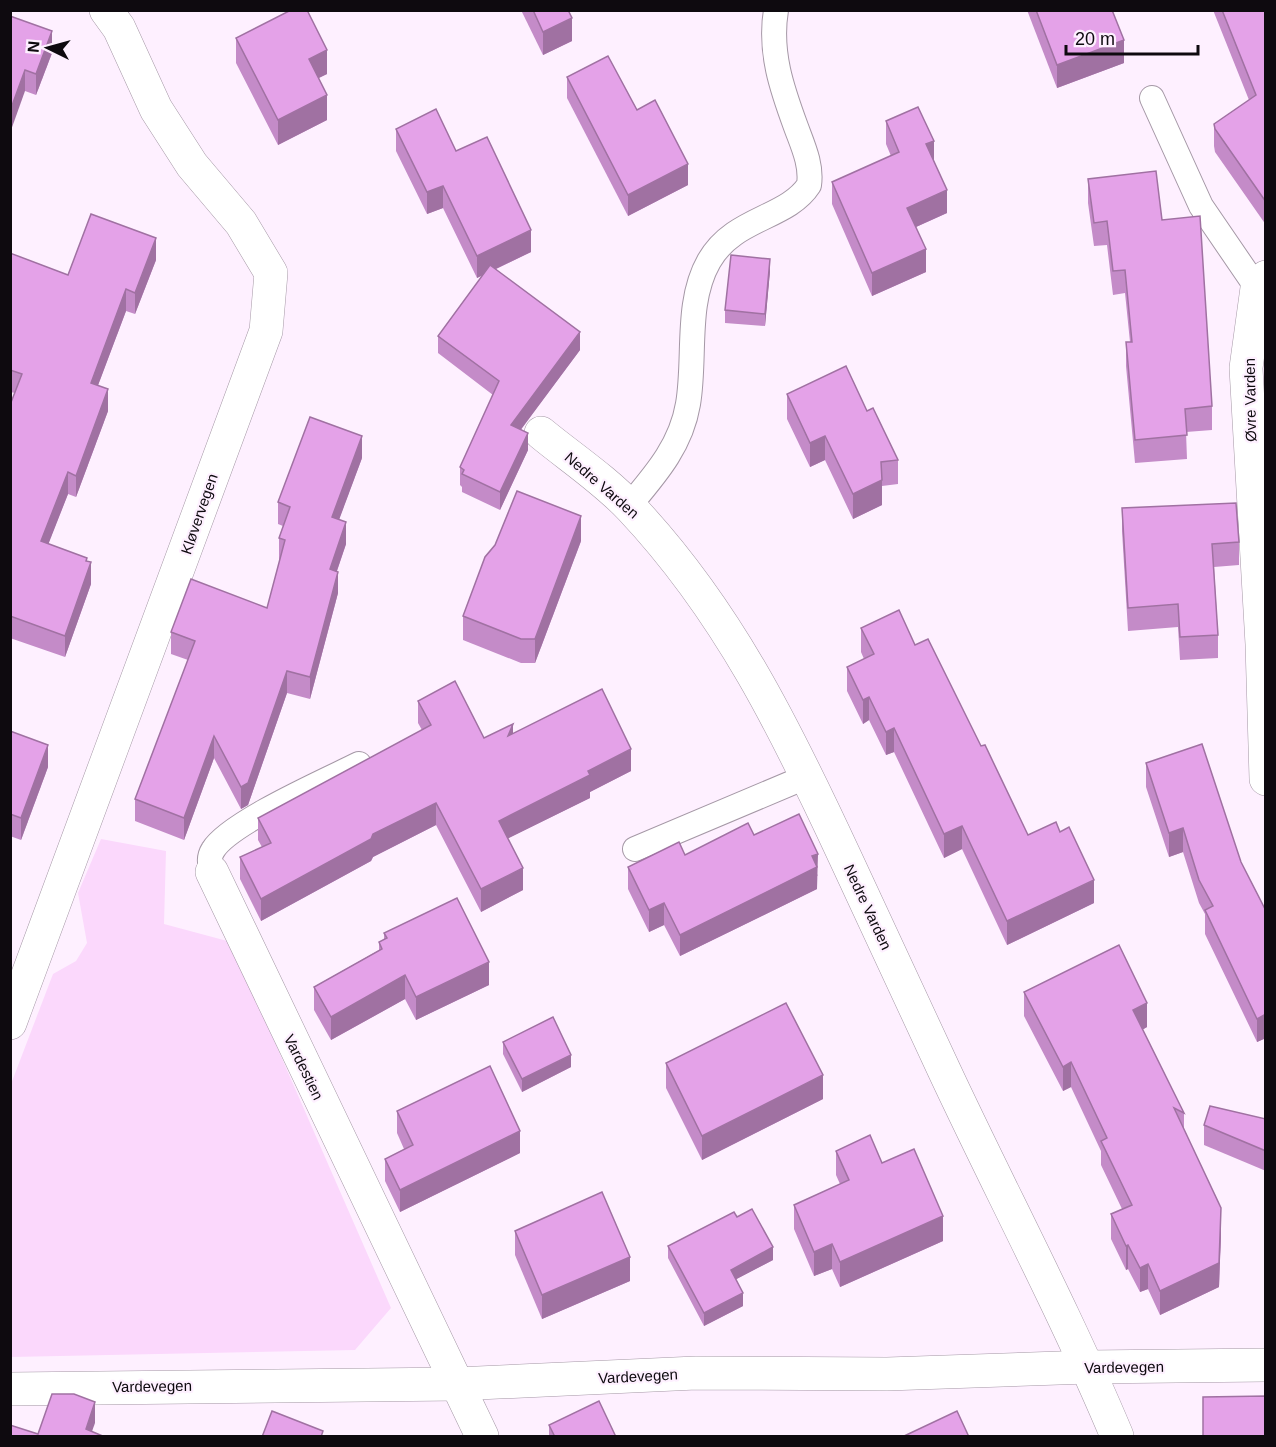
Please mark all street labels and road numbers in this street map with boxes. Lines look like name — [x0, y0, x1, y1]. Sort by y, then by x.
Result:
street label: Øvre Varden — [1241, 358, 1259, 442]
street label: Nedre Varden — [562, 448, 642, 522]
street label: Kløvervegen — [177, 471, 221, 557]
street label: Nedre Varden — [841, 862, 895, 952]
street label: Vardestien — [281, 1032, 327, 1102]
street label: Vardevegen — [1084, 1358, 1164, 1376]
street label: Vardevegen — [598, 1365, 678, 1387]
street label: Vardevegen — [112, 1377, 192, 1395]

